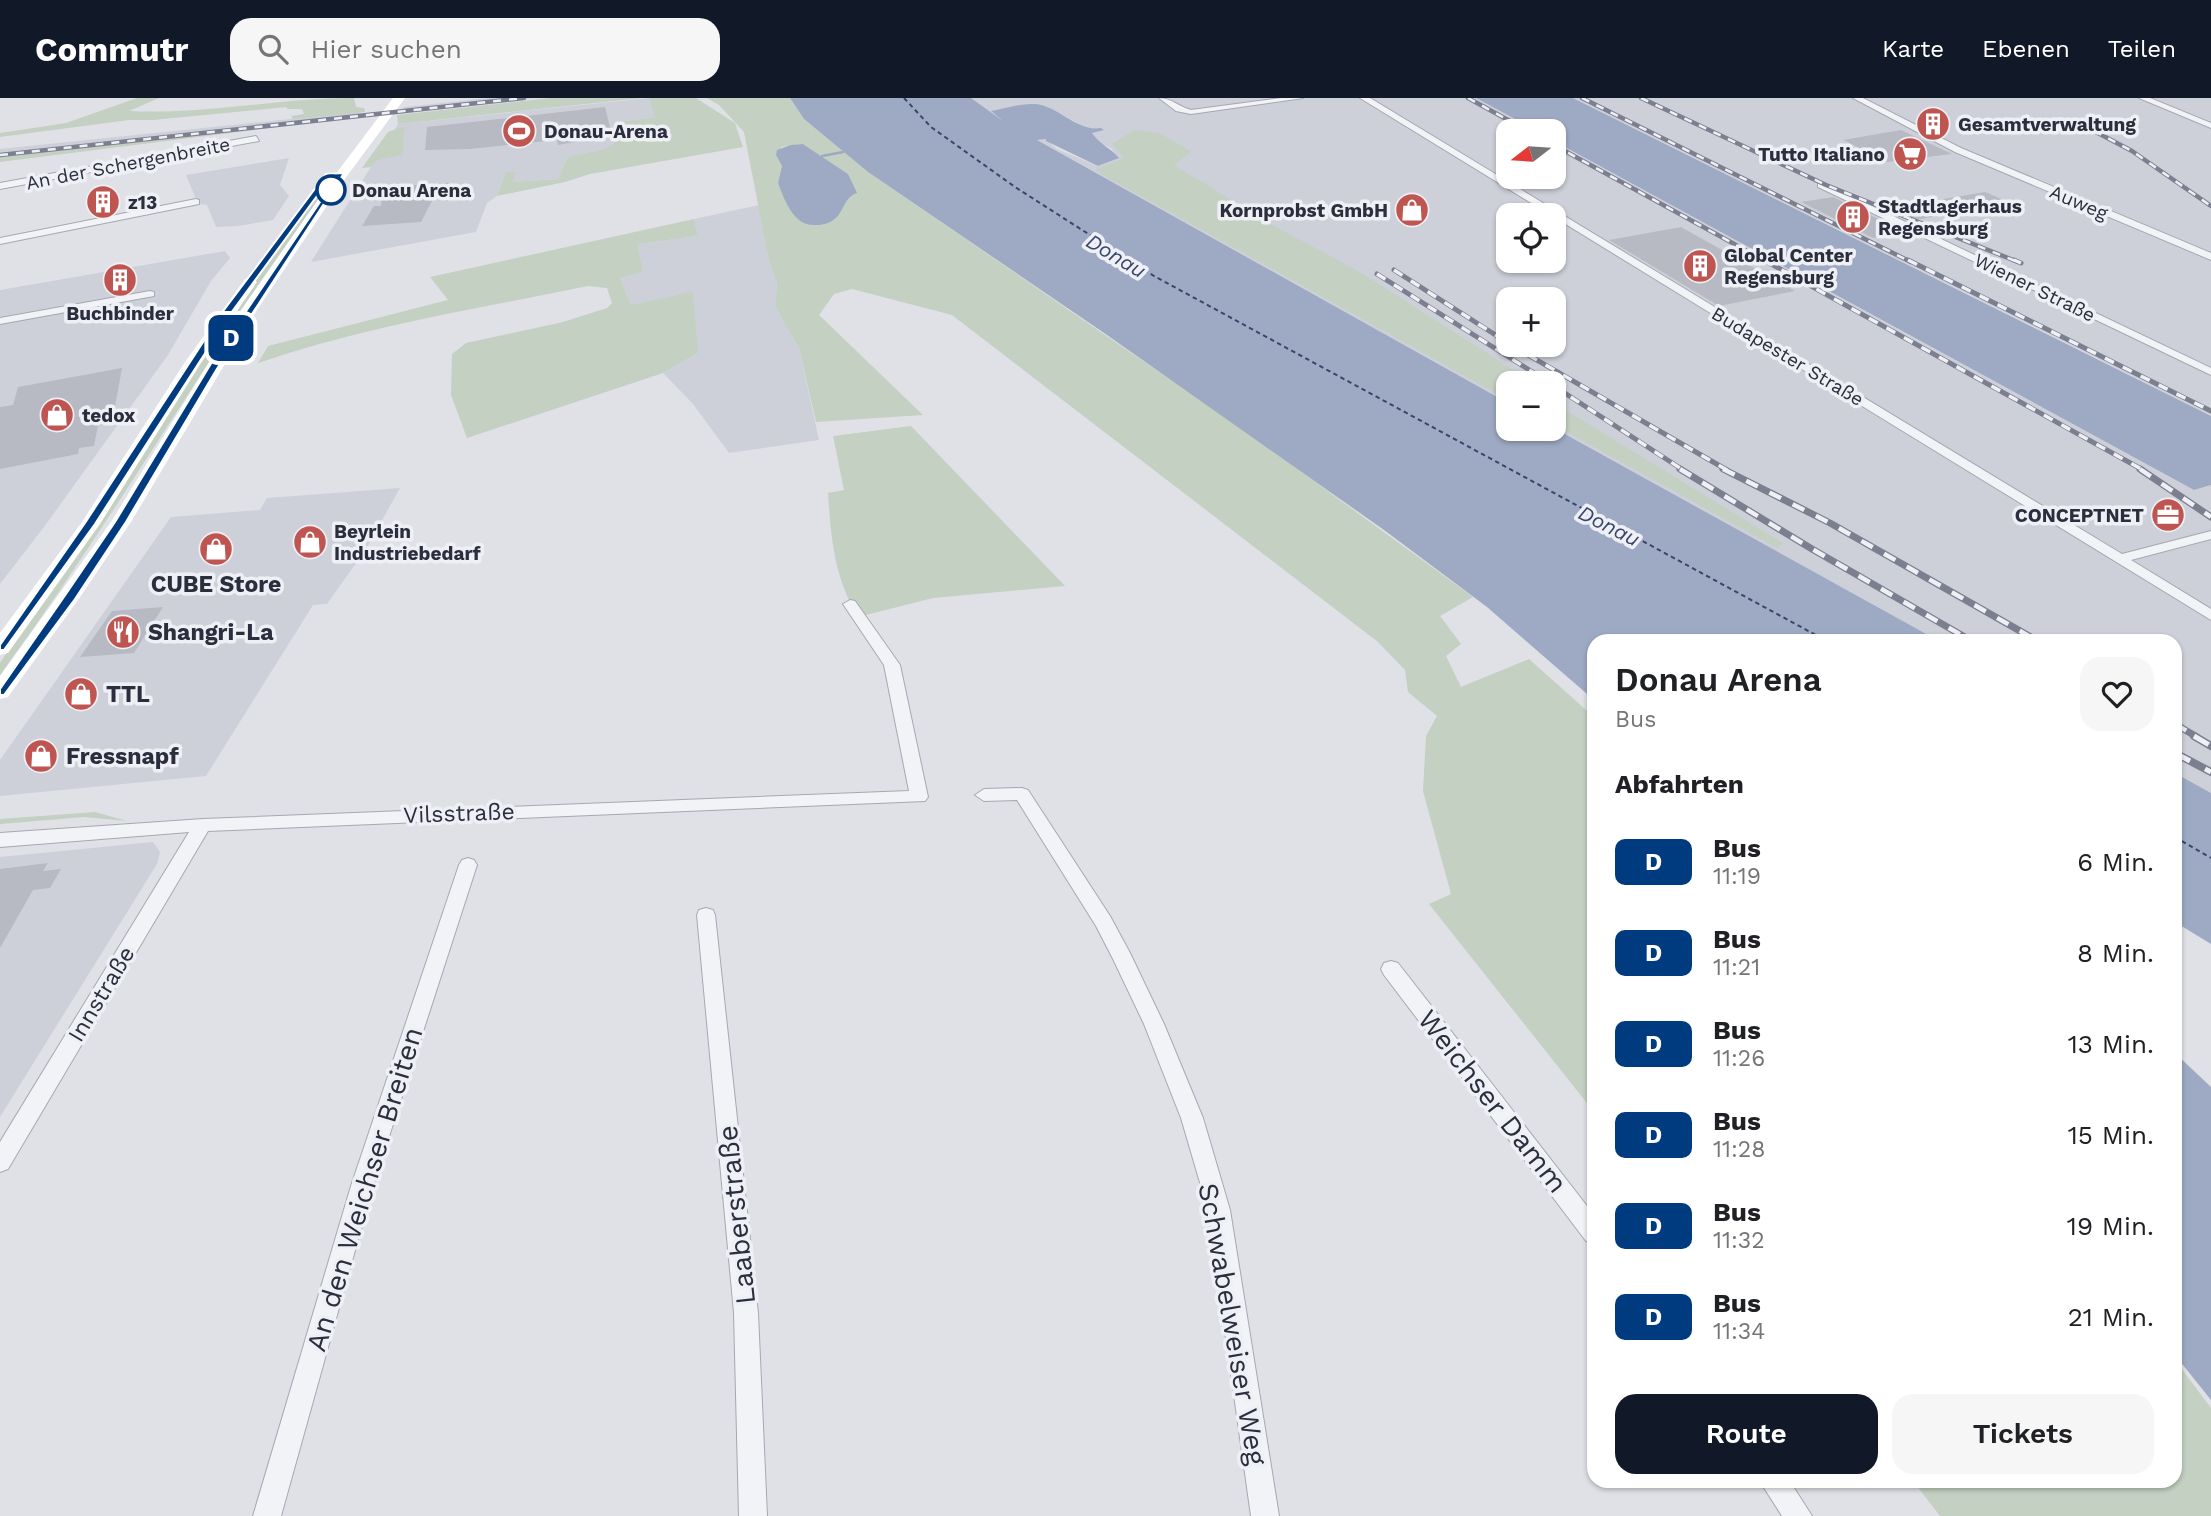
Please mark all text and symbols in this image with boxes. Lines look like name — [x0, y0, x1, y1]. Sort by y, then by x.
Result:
search box — [230, 18, 720, 81]
text: Commutr — [35, 30, 188, 69]
icon: search — [254, 30, 292, 68]
text: Hier suchen — [310, 34, 462, 64]
text: Karte — [1882, 35, 1944, 63]
text: Ebenen — [1982, 35, 2070, 63]
text: Teilen — [2108, 35, 2176, 63]
building icon: Gesamtverwaltung — [1914, 105, 1952, 143]
sports icon: Donau-Arena — [500, 112, 538, 150]
place label: Gesamtverwaltung — [1958, 113, 2136, 136]
north arrow — [1496, 119, 1566, 189]
map controls — [1496, 119, 1566, 441]
place label: Donau-Arena — [544, 120, 668, 143]
street label: An der Schergenbreite — [24, 132, 232, 195]
supermarket icon: Tutto Italiano — [1891, 135, 1929, 173]
place label: Tutto Italiano — [1758, 143, 1885, 166]
marker: Donau Arena — [316, 175, 346, 205]
place label: Donau Arena — [352, 179, 471, 202]
street label: Auweg — [2046, 180, 2112, 225]
building icon: z13 — [84, 183, 122, 221]
place label: z13 — [128, 191, 157, 214]
shop icon: Kornprobst GmbH — [1393, 191, 1431, 229]
place label: Stadtlagerhaus Regensburg — [1878, 195, 2022, 240]
building icon: Stadtlagerhaus Regensburg — [1834, 198, 1872, 236]
place label: Kornprobst GmbH — [1220, 199, 1388, 222]
button: locate — [1496, 203, 1566, 273]
water label: Donau — [1082, 228, 1151, 283]
place label: Global Center Regensburg — [1724, 244, 1854, 289]
building icon: Global Center Regensburg — [1681, 247, 1719, 285]
street label: Wiener Straße — [1970, 248, 2099, 327]
building icon: Buchbinder — [101, 261, 139, 299]
button: + — [1496, 287, 1566, 357]
place label: Buchbinder — [66, 302, 175, 325]
street label: Budapester Straße — [1707, 302, 1868, 411]
line badge: D — [208, 315, 254, 361]
text: D — [222, 324, 240, 352]
button: − — [1496, 371, 1566, 441]
shop icon: tedox — [38, 396, 76, 434]
place label: tedox — [82, 404, 136, 427]
office icon: CONCEPTNET — [2149, 496, 2187, 534]
water label: Donau — [1574, 500, 1644, 552]
place label: CONCEPTNET — [2015, 504, 2144, 527]
place label: Beyrlein Industriebedarf — [334, 520, 481, 565]
shop icon: Beyrlein Industriebedarf — [291, 523, 329, 561]
shop icon: CUBE Store — [197, 530, 235, 568]
place label: CUBE Store — [151, 571, 281, 598]
restaurant icon: Shangri-La — [104, 613, 142, 651]
place label: Shangri-La — [148, 619, 274, 646]
button: heart — [2080, 657, 2154, 731]
text: Donau Arena — [1615, 660, 1822, 699]
shop icon: TTL — [62, 675, 100, 713]
place label: TTL — [106, 681, 150, 708]
text: Bus — [1615, 706, 1656, 733]
shop icon: Fressnapf — [22, 737, 60, 775]
place label: Fressnapf — [66, 743, 179, 770]
text: Abfahrten — [1615, 769, 1744, 799]
street label: Vilsstraße — [403, 798, 515, 829]
text: Bus — [1713, 833, 1761, 863]
text: 6 Min. — [2077, 847, 2154, 877]
text: D — [1645, 848, 1662, 876]
text: 11:19 — [1713, 863, 1761, 890]
text: Bus — [1713, 924, 1761, 954]
text: 8 Min. — [2077, 938, 2154, 968]
text: D — [1645, 939, 1662, 967]
street label: Innstraße — [62, 942, 140, 1047]
text: 11:21 — [1713, 954, 1760, 981]
street label: Weichser Damm — [1411, 1003, 1574, 1199]
text: Bus — [1713, 1015, 1761, 1045]
street label: An den Weichser Breiten — [299, 1023, 430, 1355]
text: 13 Min. — [2068, 1029, 2154, 1059]
text: D — [1645, 1030, 1662, 1058]
text: 11:26 — [1713, 1045, 1765, 1072]
text: Bus — [1713, 1106, 1761, 1136]
text: 15 Min. — [2068, 1120, 2154, 1150]
text: D — [1645, 1121, 1662, 1149]
street label: Laaberstraße — [711, 1124, 762, 1306]
text: 11:28 — [1713, 1136, 1765, 1163]
street label: Schwabelweiser Weg — [1191, 1181, 1274, 1468]
text: Bus — [1713, 1197, 1761, 1227]
text: 19 Min. — [2067, 1211, 2154, 1241]
text: D — [1645, 1212, 1662, 1240]
text: 11:32 — [1713, 1227, 1765, 1254]
text: Bus — [1713, 1288, 1761, 1318]
text: 21 Min. — [2068, 1302, 2154, 1332]
text: D — [1645, 1303, 1662, 1331]
text: 11:34 — [1713, 1318, 1765, 1345]
button: Route — [1615, 1394, 1878, 1474]
button: Tickets — [1892, 1394, 2154, 1474]

